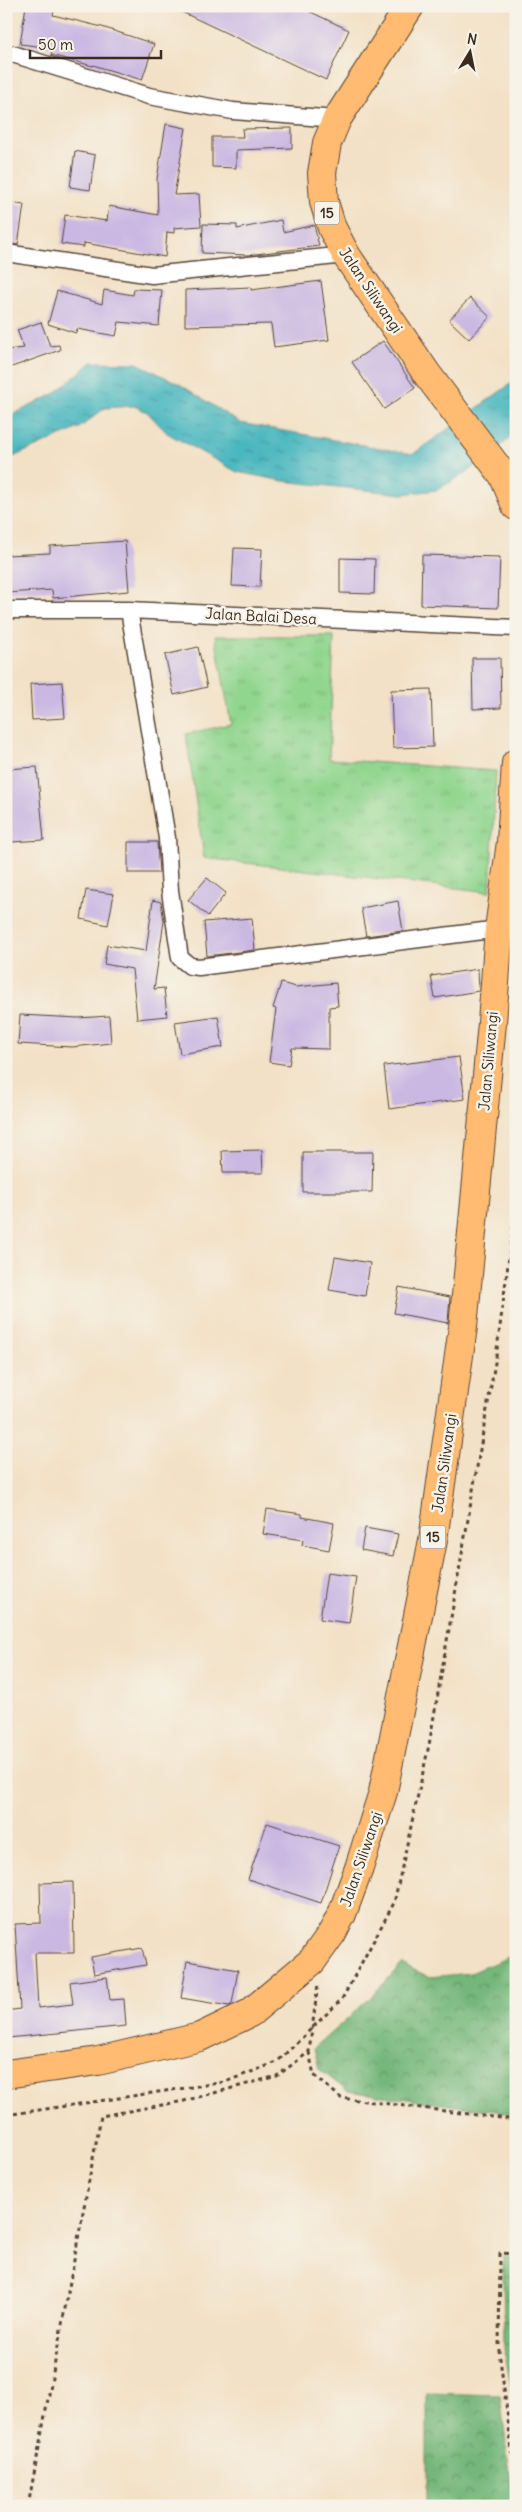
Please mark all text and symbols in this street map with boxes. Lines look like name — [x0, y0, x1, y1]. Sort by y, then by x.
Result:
scale bar — [30, 28, 161, 60]
north arrow — [444, 28, 494, 78]
text: N — [466, 29, 479, 49]
text: 50 m — [38, 35, 73, 54]
road number: 15 — [314, 202, 340, 224]
street label: Jalan Siliwangi — [335, 243, 407, 337]
street label: Jalan Balai Desa — [205, 604, 318, 628]
street label: Jalan Siliwangi — [474, 1011, 502, 1111]
street label: Jalan Siliwangi — [428, 1412, 460, 1514]
road number: 15 — [420, 1525, 446, 1548]
street label: Jalan Siliwangi — [336, 1809, 386, 1909]

